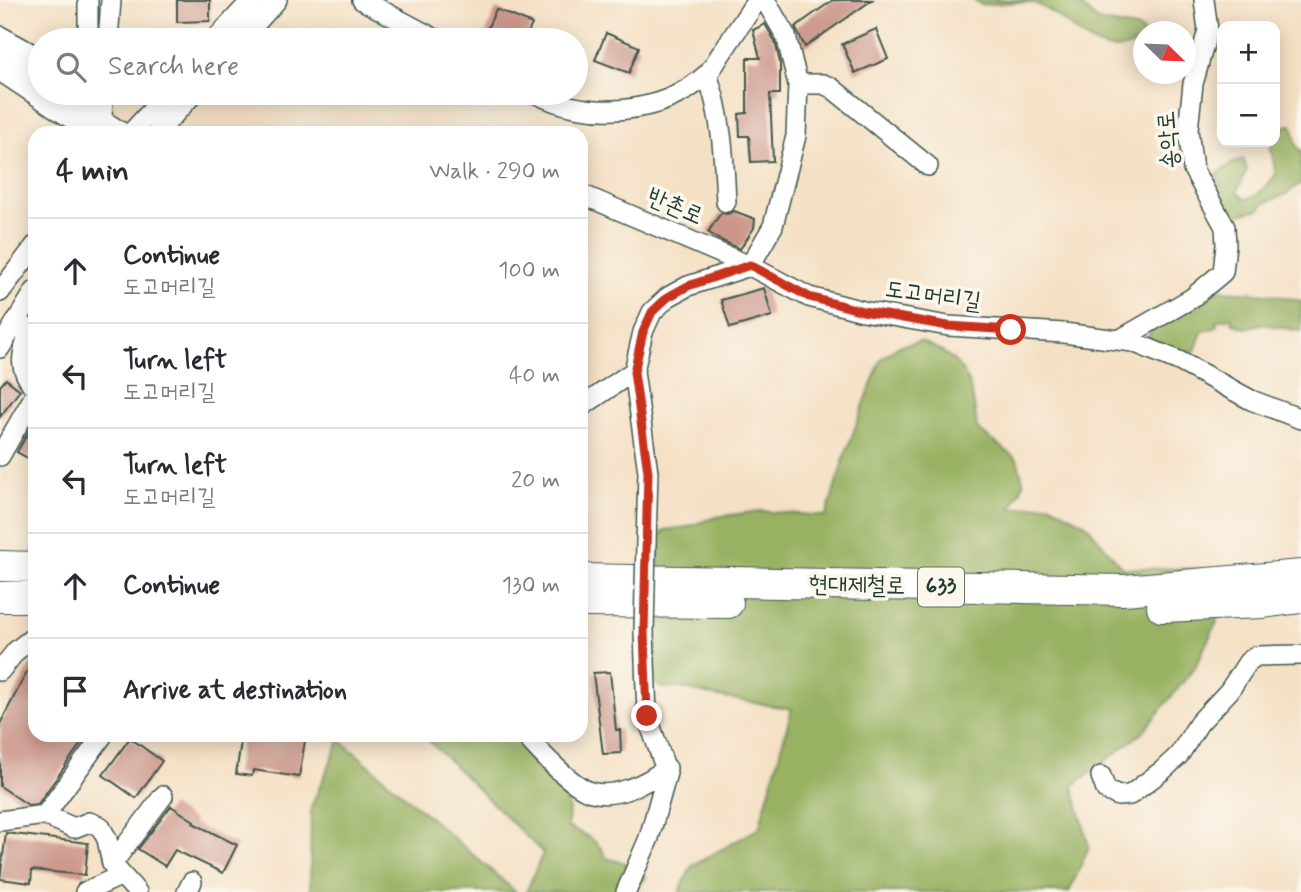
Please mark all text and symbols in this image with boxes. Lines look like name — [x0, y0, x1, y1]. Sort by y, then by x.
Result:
north arrow — [1133, 21, 1196, 84]
map controls — [1217, 21, 1280, 147]
button: + — [1217, 21, 1280, 84]
search box — [28, 28, 588, 105]
icon: search — [52, 48, 90, 86]
text: Search here — [108, 50, 239, 84]
button: − — [1217, 84, 1280, 147]
street label: 송악로 — [1151, 110, 1187, 170]
text: 4 min — [56, 152, 129, 191]
text: Walk · 290 m — [429, 157, 560, 187]
street label: 반촌로 — [642, 181, 708, 233]
text: Continue — [123, 239, 220, 273]
icon: ahead — [56, 252, 94, 290]
text: 100 m — [498, 256, 560, 286]
text: 도고머리길 — [123, 273, 216, 303]
street label: 도고머리길 — [883, 274, 983, 318]
route start — [995, 314, 1026, 345]
text: Turn left — [123, 344, 227, 378]
icon: left — [56, 357, 94, 395]
text: 40 m — [509, 361, 560, 391]
text: 도고머리길 — [123, 378, 216, 408]
text: Turn left — [123, 449, 227, 483]
icon: left — [56, 462, 94, 500]
text: 20 m — [511, 466, 560, 496]
text: 도고머리길 — [123, 483, 216, 513]
icon: ahead — [56, 567, 94, 605]
road number: 633 — [918, 568, 964, 607]
text: Continue — [123, 569, 220, 603]
street label: 현대제철로 — [808, 570, 906, 602]
text: 130 m — [502, 571, 560, 601]
icon: arrive — [56, 672, 94, 710]
text: Arrive at destination — [123, 674, 347, 708]
route end — [631, 700, 662, 731]

